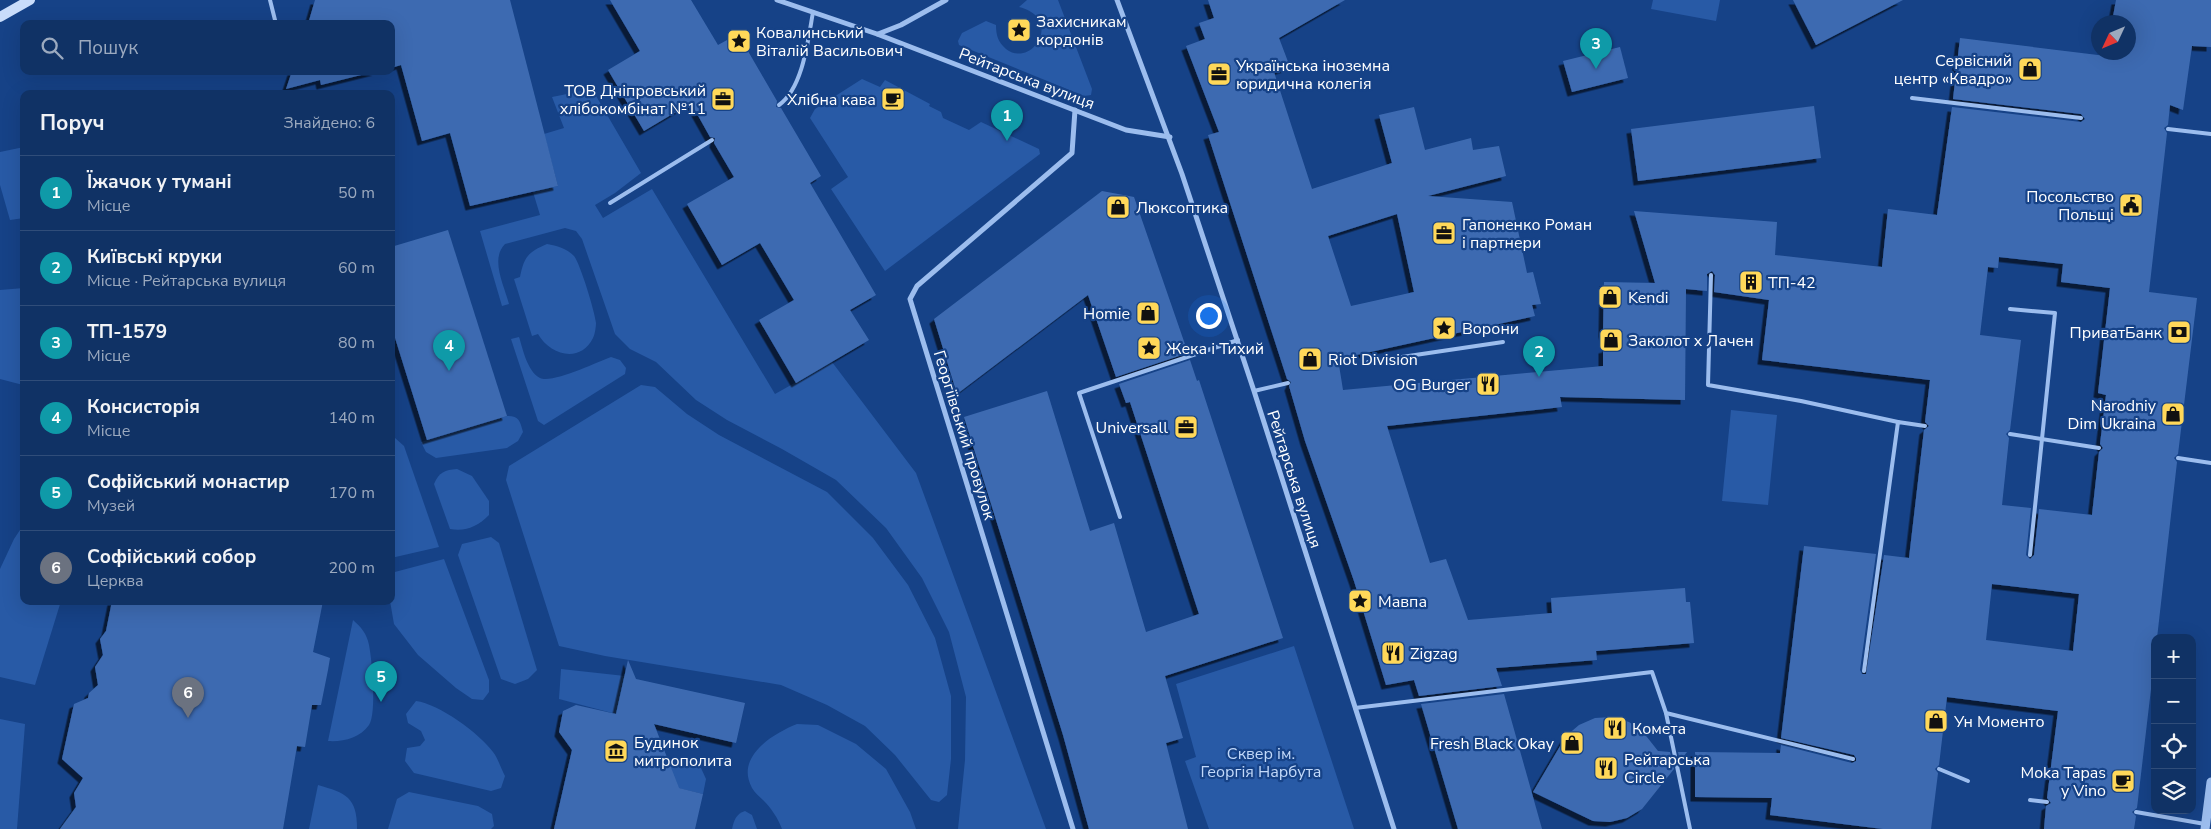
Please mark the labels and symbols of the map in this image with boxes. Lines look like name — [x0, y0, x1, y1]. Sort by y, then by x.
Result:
place label: Захисникам кордонів — [1036, 11, 1127, 51]
north arrow — [2091, 15, 2136, 60]
place icon: Захисникам кордонів — [1006, 17, 1032, 43]
place label: Ковалинський Віталій Васильович — [756, 22, 903, 62]
place icon: Ковалинський Віталій Васильович — [726, 28, 752, 54]
pin: 3 — [1580, 28, 1612, 69]
street label: Рейтарська вулиця — [956, 43, 1098, 115]
place label: Сервісний центр «Квадро» — [1894, 50, 2012, 90]
place label: Українська іноземна юридична колегія — [1235, 55, 1390, 95]
shop icon: Сервісний центр «Квадро» — [2017, 56, 2043, 82]
office icon: Українська іноземна юридична колегія — [1206, 61, 1232, 87]
place label: ТОВ Дніпровський хлібокомбінат №11 — [560, 80, 706, 120]
office icon: ТОВ Дніпровський хлібокомбінат №11 — [710, 86, 736, 112]
cafe icon: Хлібна кава — [880, 86, 906, 112]
place label: Хлібна кава — [787, 89, 876, 111]
pin: 1 — [991, 100, 1023, 141]
place label: Посольство Польщі — [2026, 186, 2114, 226]
public building icon: Посольство Польщі — [2118, 192, 2144, 218]
shop icon: Люксоптика — [1105, 194, 1131, 220]
place label: Люксоптика — [1136, 197, 1228, 219]
place label: Гапоненко Роман і партнери — [1462, 214, 1592, 254]
office icon: Гапоненко Роман і партнери — [1431, 220, 1457, 246]
building icon: ТП-42 — [1738, 269, 1764, 295]
place label: ТП-42 — [1768, 272, 1816, 294]
shop icon: Kendi — [1597, 284, 1623, 310]
place label: Kendi — [1628, 287, 1668, 309]
shop icon: Homie — [1135, 300, 1161, 326]
place label: Homie — [1083, 303, 1130, 325]
your location — [1196, 303, 1222, 329]
place icon: Ворони — [1431, 315, 1457, 341]
place label: Ворони — [1462, 318, 1519, 340]
bank icon: ПриватБанк — [2166, 319, 2192, 345]
place label: ПриватБанк — [2070, 322, 2163, 344]
shop icon: Заколот х Лачен — [1598, 327, 1624, 353]
pin: 4 — [433, 330, 465, 371]
place label: Заколот х Лачен — [1628, 330, 1754, 352]
place icon: Жека і Тихий — [1136, 335, 1162, 361]
pin: 2 — [1523, 336, 1555, 377]
place label: Жека і Тихий — [1166, 338, 1264, 360]
shop icon: Riot Division — [1297, 346, 1323, 372]
street label: Георгіївський провулок — [928, 348, 1000, 523]
place label: Riot Division — [1328, 349, 1418, 371]
restaurant icon: OG Burger — [1475, 371, 1501, 397]
place label: OG Burger — [1393, 374, 1470, 396]
place label: Narodniy Dim Ukraina — [2068, 395, 2157, 435]
shop icon: Narodniy Dim Ukraina — [2160, 401, 2186, 427]
street label: Рейтарська вулиця — [1261, 408, 1327, 551]
office icon: Universall — [1173, 414, 1199, 440]
place label: Universall — [1096, 417, 1168, 439]
place icon: Мавпа — [1347, 588, 1373, 614]
place label: Мавпа — [1378, 591, 1427, 613]
restaurant icon: Zigzag — [1380, 640, 1406, 666]
place label: Zigzag — [1410, 643, 1458, 665]
pin: 5 — [365, 661, 397, 702]
pin: 6 — [172, 677, 204, 718]
shop icon: Ун Моменто — [1923, 708, 1949, 734]
place label: Ун Моменто — [1953, 711, 2044, 733]
restaurant icon: Комета — [1602, 715, 1628, 741]
place label: Комета — [1632, 718, 1686, 740]
shop icon: Fresh Black Okay — [1559, 730, 1585, 756]
place label: Будинок митрополита — [634, 732, 732, 772]
place label: Fresh Black Okay — [1430, 733, 1555, 755]
museum icon: Будинок митрополита — [603, 738, 629, 764]
park label: Сквер ім. Георгія Нарбута — [1201, 743, 1321, 783]
place label: Рейтарська Circle — [1624, 749, 1710, 789]
restaurant icon: Рейтарська Circle — [1593, 755, 1619, 781]
place label: Moka Tapas y Vino — [2021, 762, 2106, 802]
cafe icon: Moka Tapas y Vino — [2110, 768, 2136, 794]

